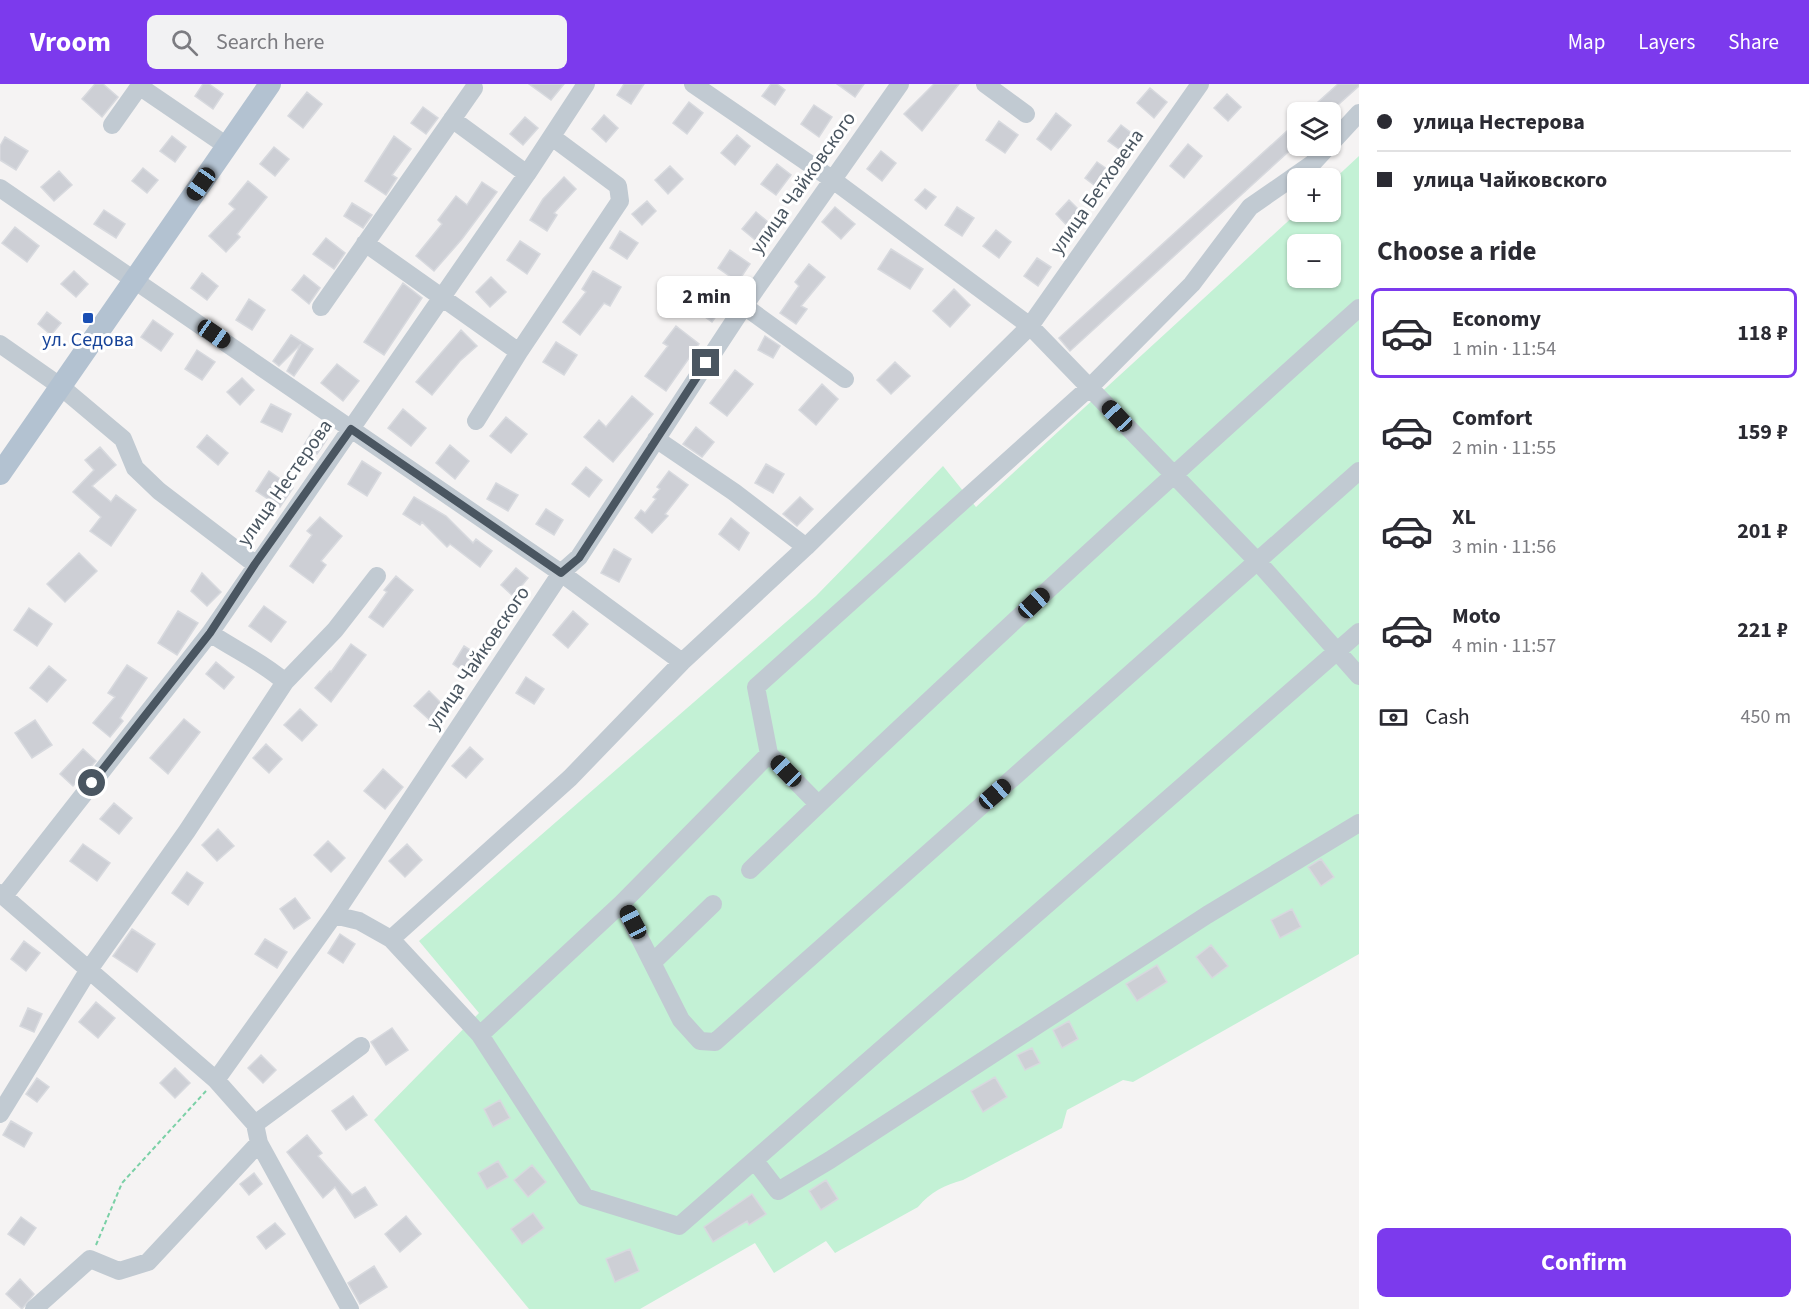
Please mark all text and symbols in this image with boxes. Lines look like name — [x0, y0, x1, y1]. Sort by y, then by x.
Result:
search box — [147, 15, 567, 69]
text: Vroom — [30, 22, 111, 62]
icon: search — [168, 26, 201, 59]
text: Search here — [216, 26, 324, 58]
text: Map — [1568, 27, 1605, 57]
text: Layers — [1638, 27, 1695, 57]
text: Share — [1728, 27, 1779, 57]
map controls — [1287, 102, 1341, 288]
button: layers — [1287, 102, 1341, 156]
street label: улица Чайковского — [743, 106, 863, 260]
text: улица Нестерова — [1413, 106, 1585, 138]
street label: улица Бетховена — [1043, 124, 1151, 260]
car — [183, 164, 219, 204]
text: улица Чайковского — [1413, 164, 1607, 196]
button: + — [1287, 168, 1341, 222]
text: Choose a ride — [1377, 232, 1537, 271]
button: − — [1287, 234, 1341, 288]
callout: 2 min — [656, 276, 756, 318]
text: 2 min — [682, 283, 731, 311]
text: Economy — [1452, 303, 1541, 335]
icon: car — [1380, 306, 1434, 360]
marker: ул. Седова — [81, 311, 95, 325]
car — [194, 316, 234, 352]
text: 118 ₽ — [1737, 317, 1788, 349]
place label: ул. Седова — [42, 326, 134, 354]
text: 1 min · 11:54 — [1452, 335, 1556, 363]
route end — [692, 349, 719, 376]
car — [1098, 397, 1136, 435]
text: Comfort — [1452, 402, 1533, 434]
icon: car — [1380, 405, 1434, 459]
street label: улица Нестерова — [231, 414, 339, 552]
text: 159 ₽ — [1737, 416, 1788, 448]
text: 2 min · 11:55 — [1452, 434, 1556, 462]
text: XL — [1452, 501, 1476, 533]
icon: car — [1380, 504, 1434, 558]
text: 201 ₽ — [1737, 515, 1788, 547]
text: 3 min · 11:56 — [1452, 533, 1556, 561]
street label: улица Чайковского — [419, 581, 537, 735]
car — [1015, 584, 1053, 622]
text: Moto — [1452, 600, 1501, 632]
icon: car — [1380, 603, 1434, 657]
text: 221 ₽ — [1737, 614, 1788, 646]
text: 4 min · 11:57 — [1452, 632, 1556, 660]
icon: cash — [1377, 701, 1410, 734]
text: Cash — [1425, 701, 1470, 733]
text: 450 m — [1741, 703, 1791, 731]
car — [767, 752, 805, 790]
route start — [78, 769, 105, 796]
car — [976, 775, 1014, 813]
car — [617, 902, 649, 942]
button: Confirm — [1377, 1228, 1791, 1297]

